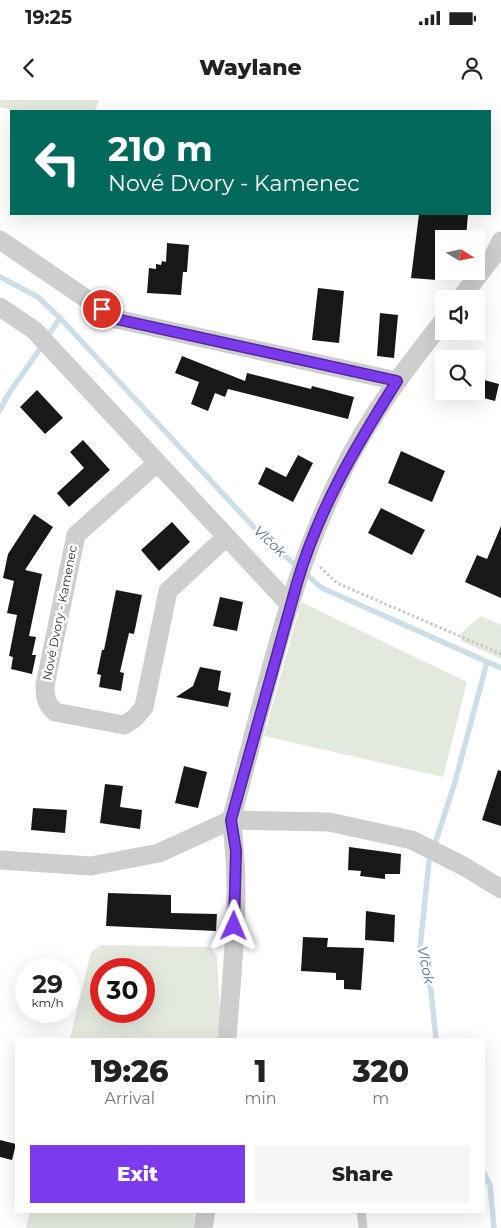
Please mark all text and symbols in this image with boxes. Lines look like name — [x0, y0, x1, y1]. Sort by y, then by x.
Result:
text: 19:25 — [25, 6, 72, 29]
icon: back — [15, 54, 43, 82]
text: Waylane — [199, 54, 302, 81]
icon: person — [458, 54, 486, 82]
text: 210 m — [108, 127, 213, 170]
icon: left — [25, 130, 90, 195]
text: Nové Dvory - Kamenec — [108, 170, 360, 197]
north arrow — [435, 230, 485, 280]
map controls — [435, 230, 485, 400]
pin — [81, 288, 123, 330]
button: sound — [435, 290, 485, 340]
icon: arrive — [88, 295, 116, 323]
button: search — [435, 350, 485, 400]
water label: Vlčok — [250, 521, 291, 561]
street label: Nové Dvory - Kamenec — [39, 544, 80, 682]
position arrow — [207, 899, 259, 951]
water label: Vlčok — [414, 945, 439, 986]
speed limit sign: 30 — [90, 958, 155, 1023]
text: 29 — [32, 969, 63, 999]
text: km/h — [31, 995, 64, 1010]
text: 19:26 — [91, 1053, 169, 1090]
text: 1 — [254, 1053, 267, 1090]
text: 320 — [353, 1053, 409, 1090]
text: Arrival — [105, 1089, 155, 1108]
text: min — [244, 1089, 277, 1108]
text: m — [372, 1089, 389, 1108]
button: Exit — [30, 1145, 245, 1203]
button: Share — [255, 1145, 470, 1203]

